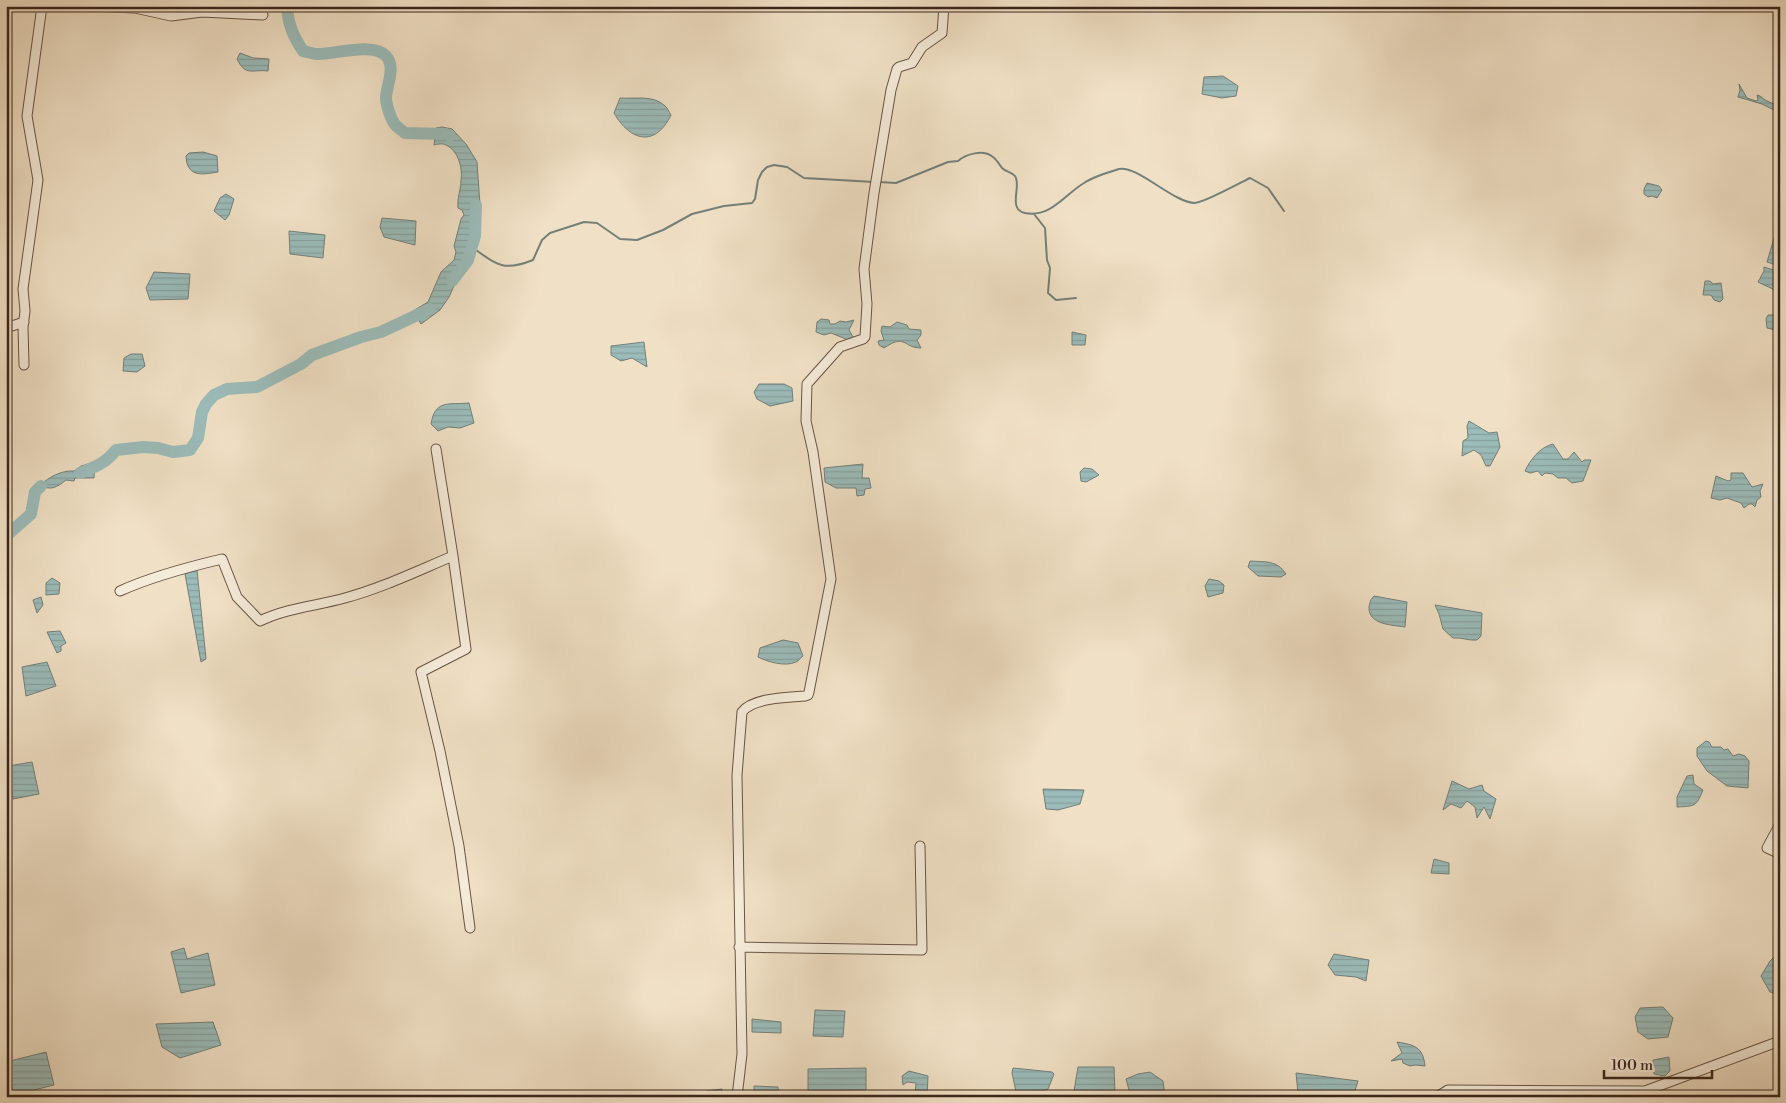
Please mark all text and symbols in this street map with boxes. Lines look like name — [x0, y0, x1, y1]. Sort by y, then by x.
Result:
scale bar — [1604, 1048, 1711, 1080]
text: 100 m — [1611, 1056, 1653, 1075]

